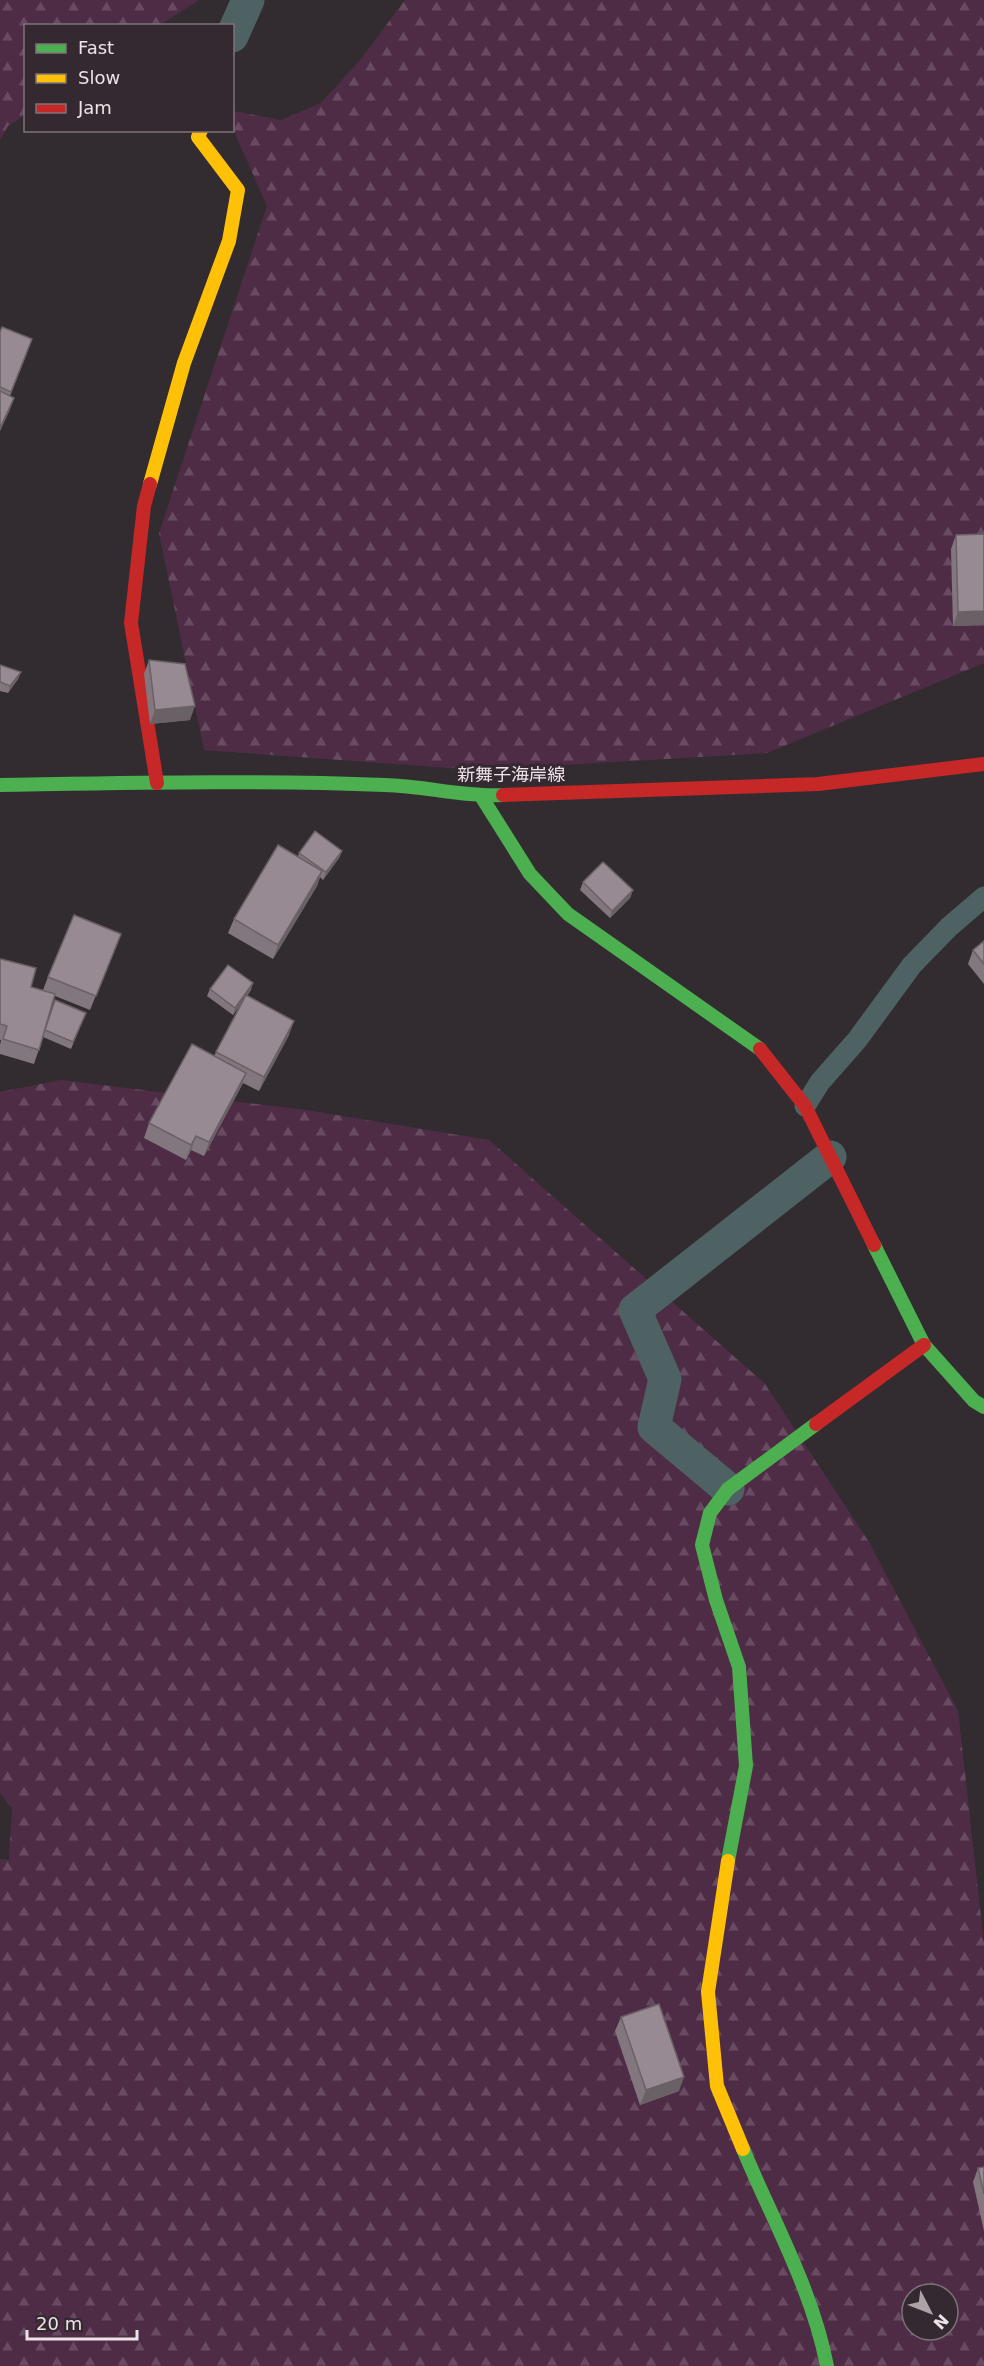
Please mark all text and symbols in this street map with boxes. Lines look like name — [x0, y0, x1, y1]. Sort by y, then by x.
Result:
legend — [24, 24, 234, 132]
text: Fast — [78, 37, 114, 58]
text: Slow — [78, 67, 120, 88]
text: Jam — [77, 97, 112, 118]
street label: 新舞子海岸線 — [457, 764, 565, 785]
north arrow — [900, 2282, 960, 2342]
scale bar — [27, 2303, 136, 2341]
text: N — [929, 2310, 952, 2333]
text: 20 m — [36, 2313, 82, 2334]

